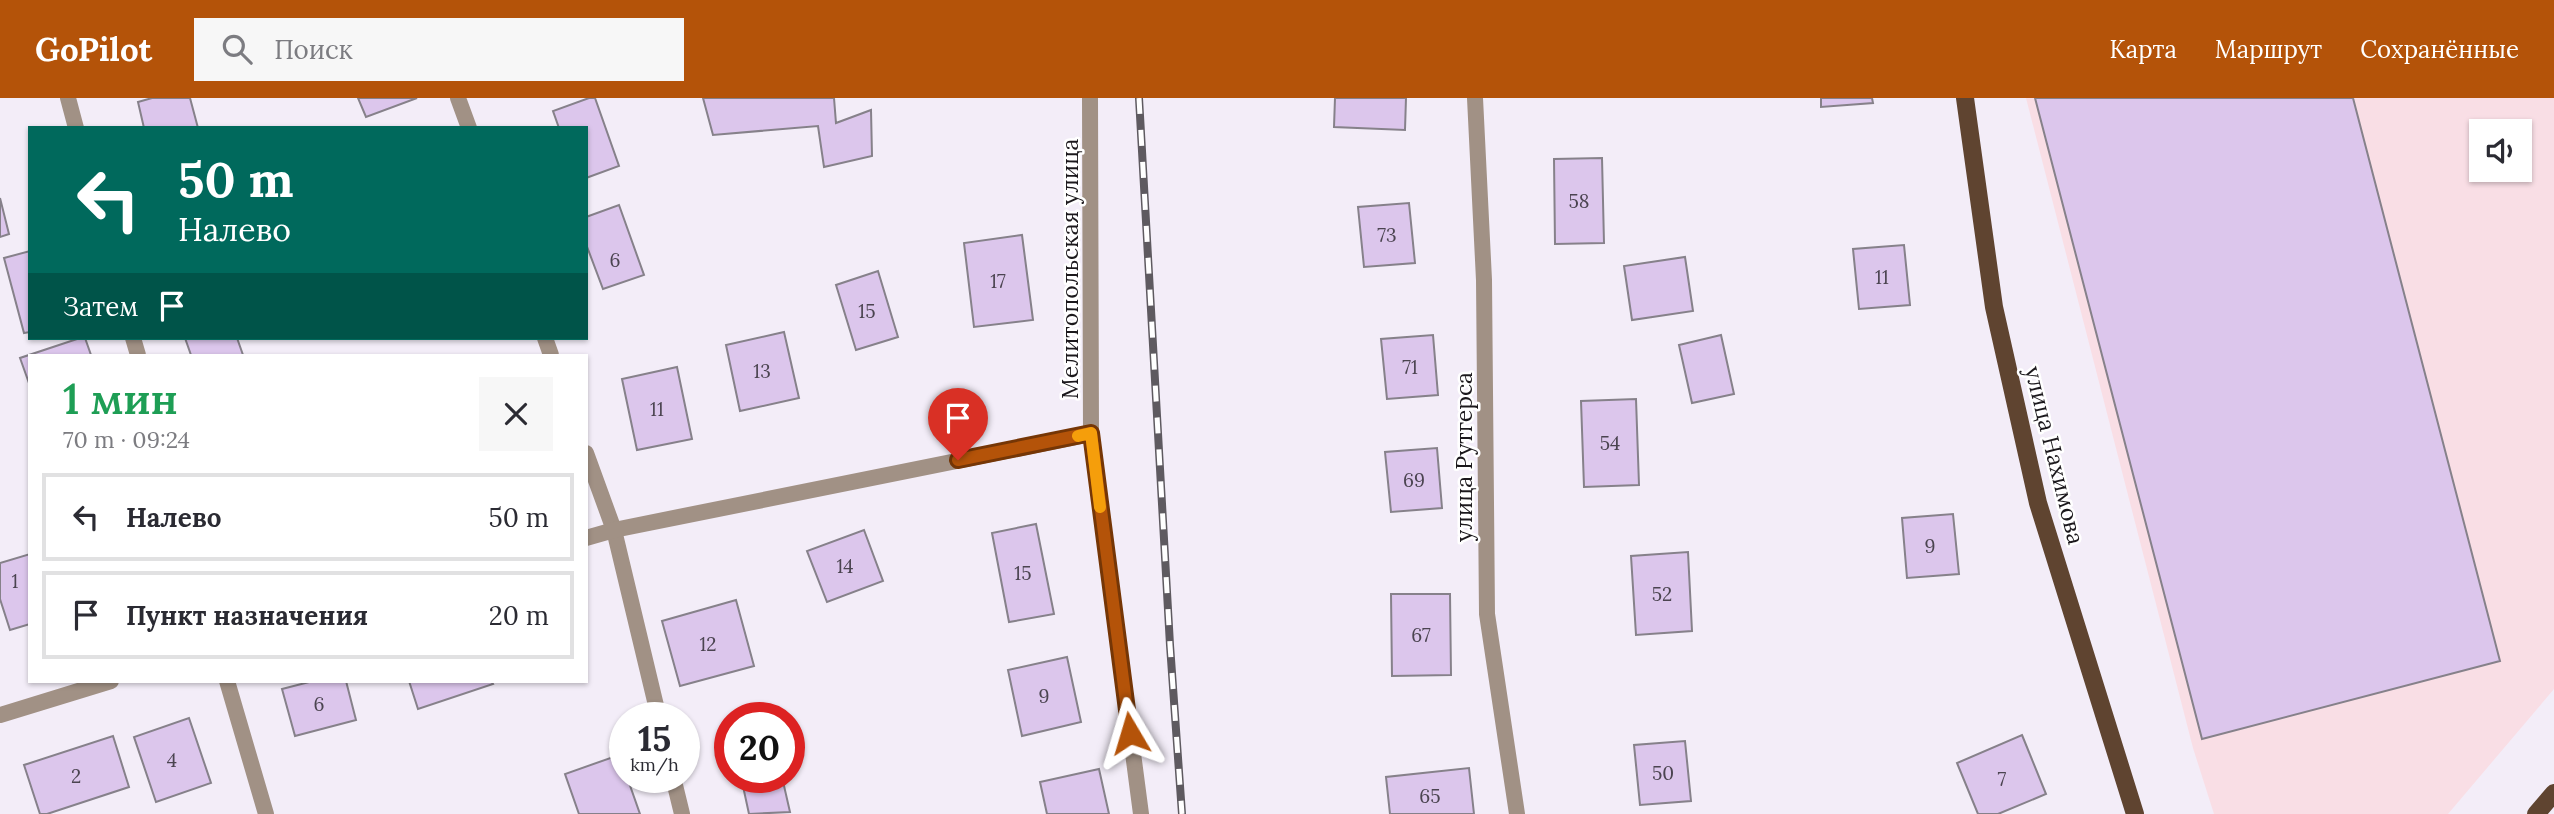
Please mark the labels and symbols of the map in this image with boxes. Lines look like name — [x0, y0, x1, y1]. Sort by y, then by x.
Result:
street label: Мелитопольская улица — [1055, 139, 1084, 399]
house number: 58 — [1568, 189, 1590, 213]
house number: 73 — [1377, 223, 1397, 247]
house number: 6 — [610, 248, 621, 272]
house number: 11 — [1875, 265, 1889, 289]
house number: 17 — [990, 269, 1006, 293]
house number: 15 — [858, 299, 876, 323]
house number: 71 — [1402, 355, 1418, 379]
house number: 13 — [753, 359, 771, 383]
street label: улица Нахимова — [2019, 363, 2091, 547]
street label: улица Рутгерса — [1449, 372, 1478, 542]
pin — [928, 388, 988, 460]
house number: 11 — [650, 397, 664, 421]
house number: 54 — [1600, 431, 1620, 455]
house number: 69 — [1403, 468, 1425, 492]
house number: 9 — [1925, 534, 1935, 558]
house number: 14 — [836, 554, 854, 578]
house number: 15 — [1014, 561, 1032, 585]
house number: 1 — [12, 569, 19, 593]
house number: 52 — [1652, 582, 1672, 606]
house number: 67 — [1411, 623, 1431, 647]
house number: 12 — [699, 632, 717, 656]
house number: 9 — [1039, 684, 1049, 708]
house number: 6 — [314, 692, 325, 716]
position arrow — [1093, 696, 1167, 770]
speed limit sign: 20 — [714, 702, 805, 793]
house number: 4 — [167, 748, 177, 772]
house number: 50 — [1652, 761, 1674, 785]
house number: 2 — [71, 764, 81, 788]
house number: 7 — [1998, 767, 2007, 791]
house number: 65 — [1419, 784, 1441, 808]

